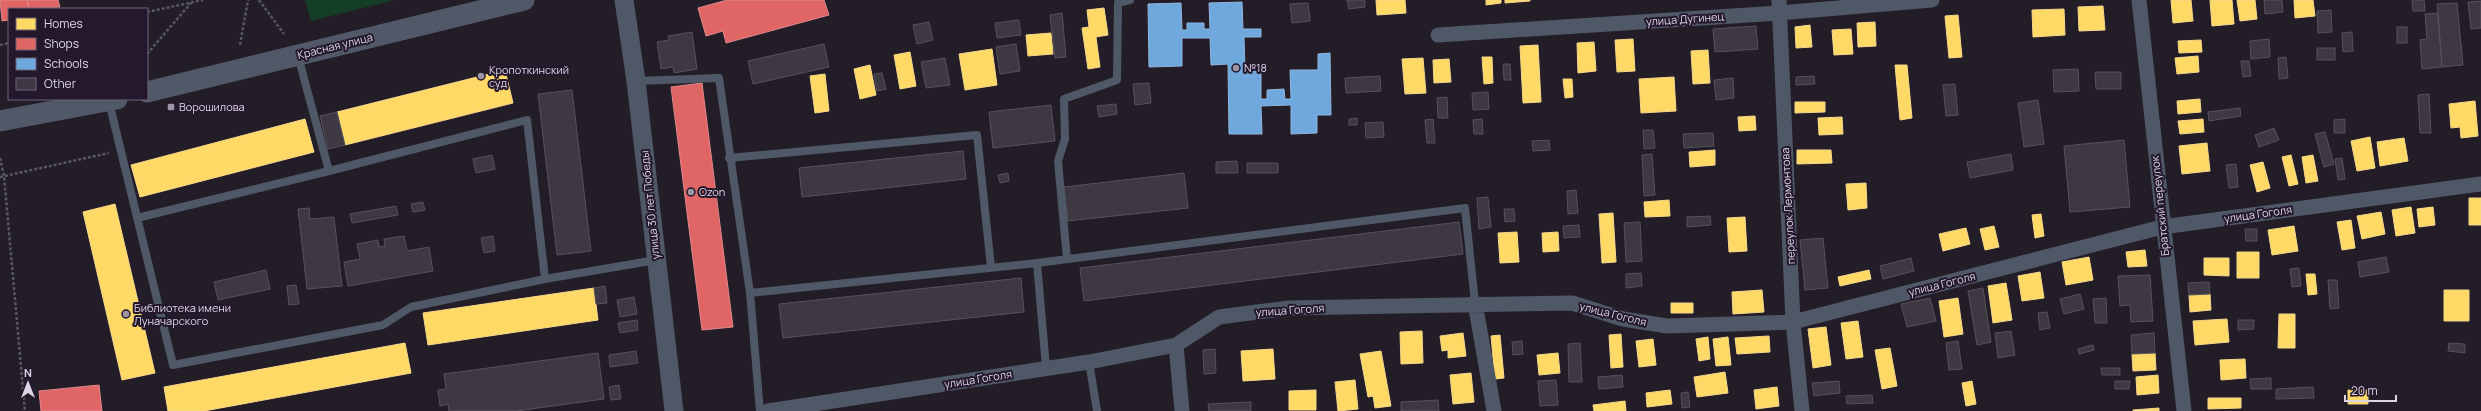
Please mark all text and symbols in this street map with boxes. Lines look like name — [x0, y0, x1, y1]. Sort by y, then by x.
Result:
legend — [8, 8, 148, 100]
street label: улица Дугинец — [1645, 8, 1725, 29]
text: Homes — [44, 15, 83, 32]
street label: Красная улица — [296, 29, 374, 62]
text: Shops — [44, 35, 79, 52]
text: Schools — [44, 55, 88, 72]
place label: №18 — [1244, 60, 1267, 75]
place label: Кропоткинский суд — [489, 62, 569, 90]
marker: №18 — [1231, 63, 1241, 73]
marker: Кропоткинский суд — [476, 71, 486, 81]
text: Other — [44, 75, 77, 92]
place label: Ворошилова — [179, 99, 245, 114]
marker: Ворошилова — [166, 102, 176, 112]
street label: переулок Лермонтова — [1777, 147, 1798, 265]
street label: улица 30 лет Победы — [636, 150, 663, 260]
street label: Братский переулок — [2147, 155, 2172, 257]
place label: Ozon — [699, 184, 725, 199]
marker: Ozon — [686, 187, 696, 197]
street label: улица Гоголя — [2223, 201, 2293, 226]
street label: улица Гоголя — [1907, 268, 1977, 299]
street label: улица Гоголя — [1578, 298, 1648, 329]
place label: Библиотека имени Луначарского — [134, 300, 231, 328]
street label: улица Гоголя — [1255, 300, 1325, 319]
marker: Библиотека имени Луначарского — [121, 309, 131, 319]
north arrow — [8, 363, 48, 403]
text: N — [24, 365, 32, 380]
street label: улица Гоголя — [943, 366, 1013, 391]
scale bar — [2345, 377, 2396, 403]
text: 20 m — [2351, 382, 2378, 399]

